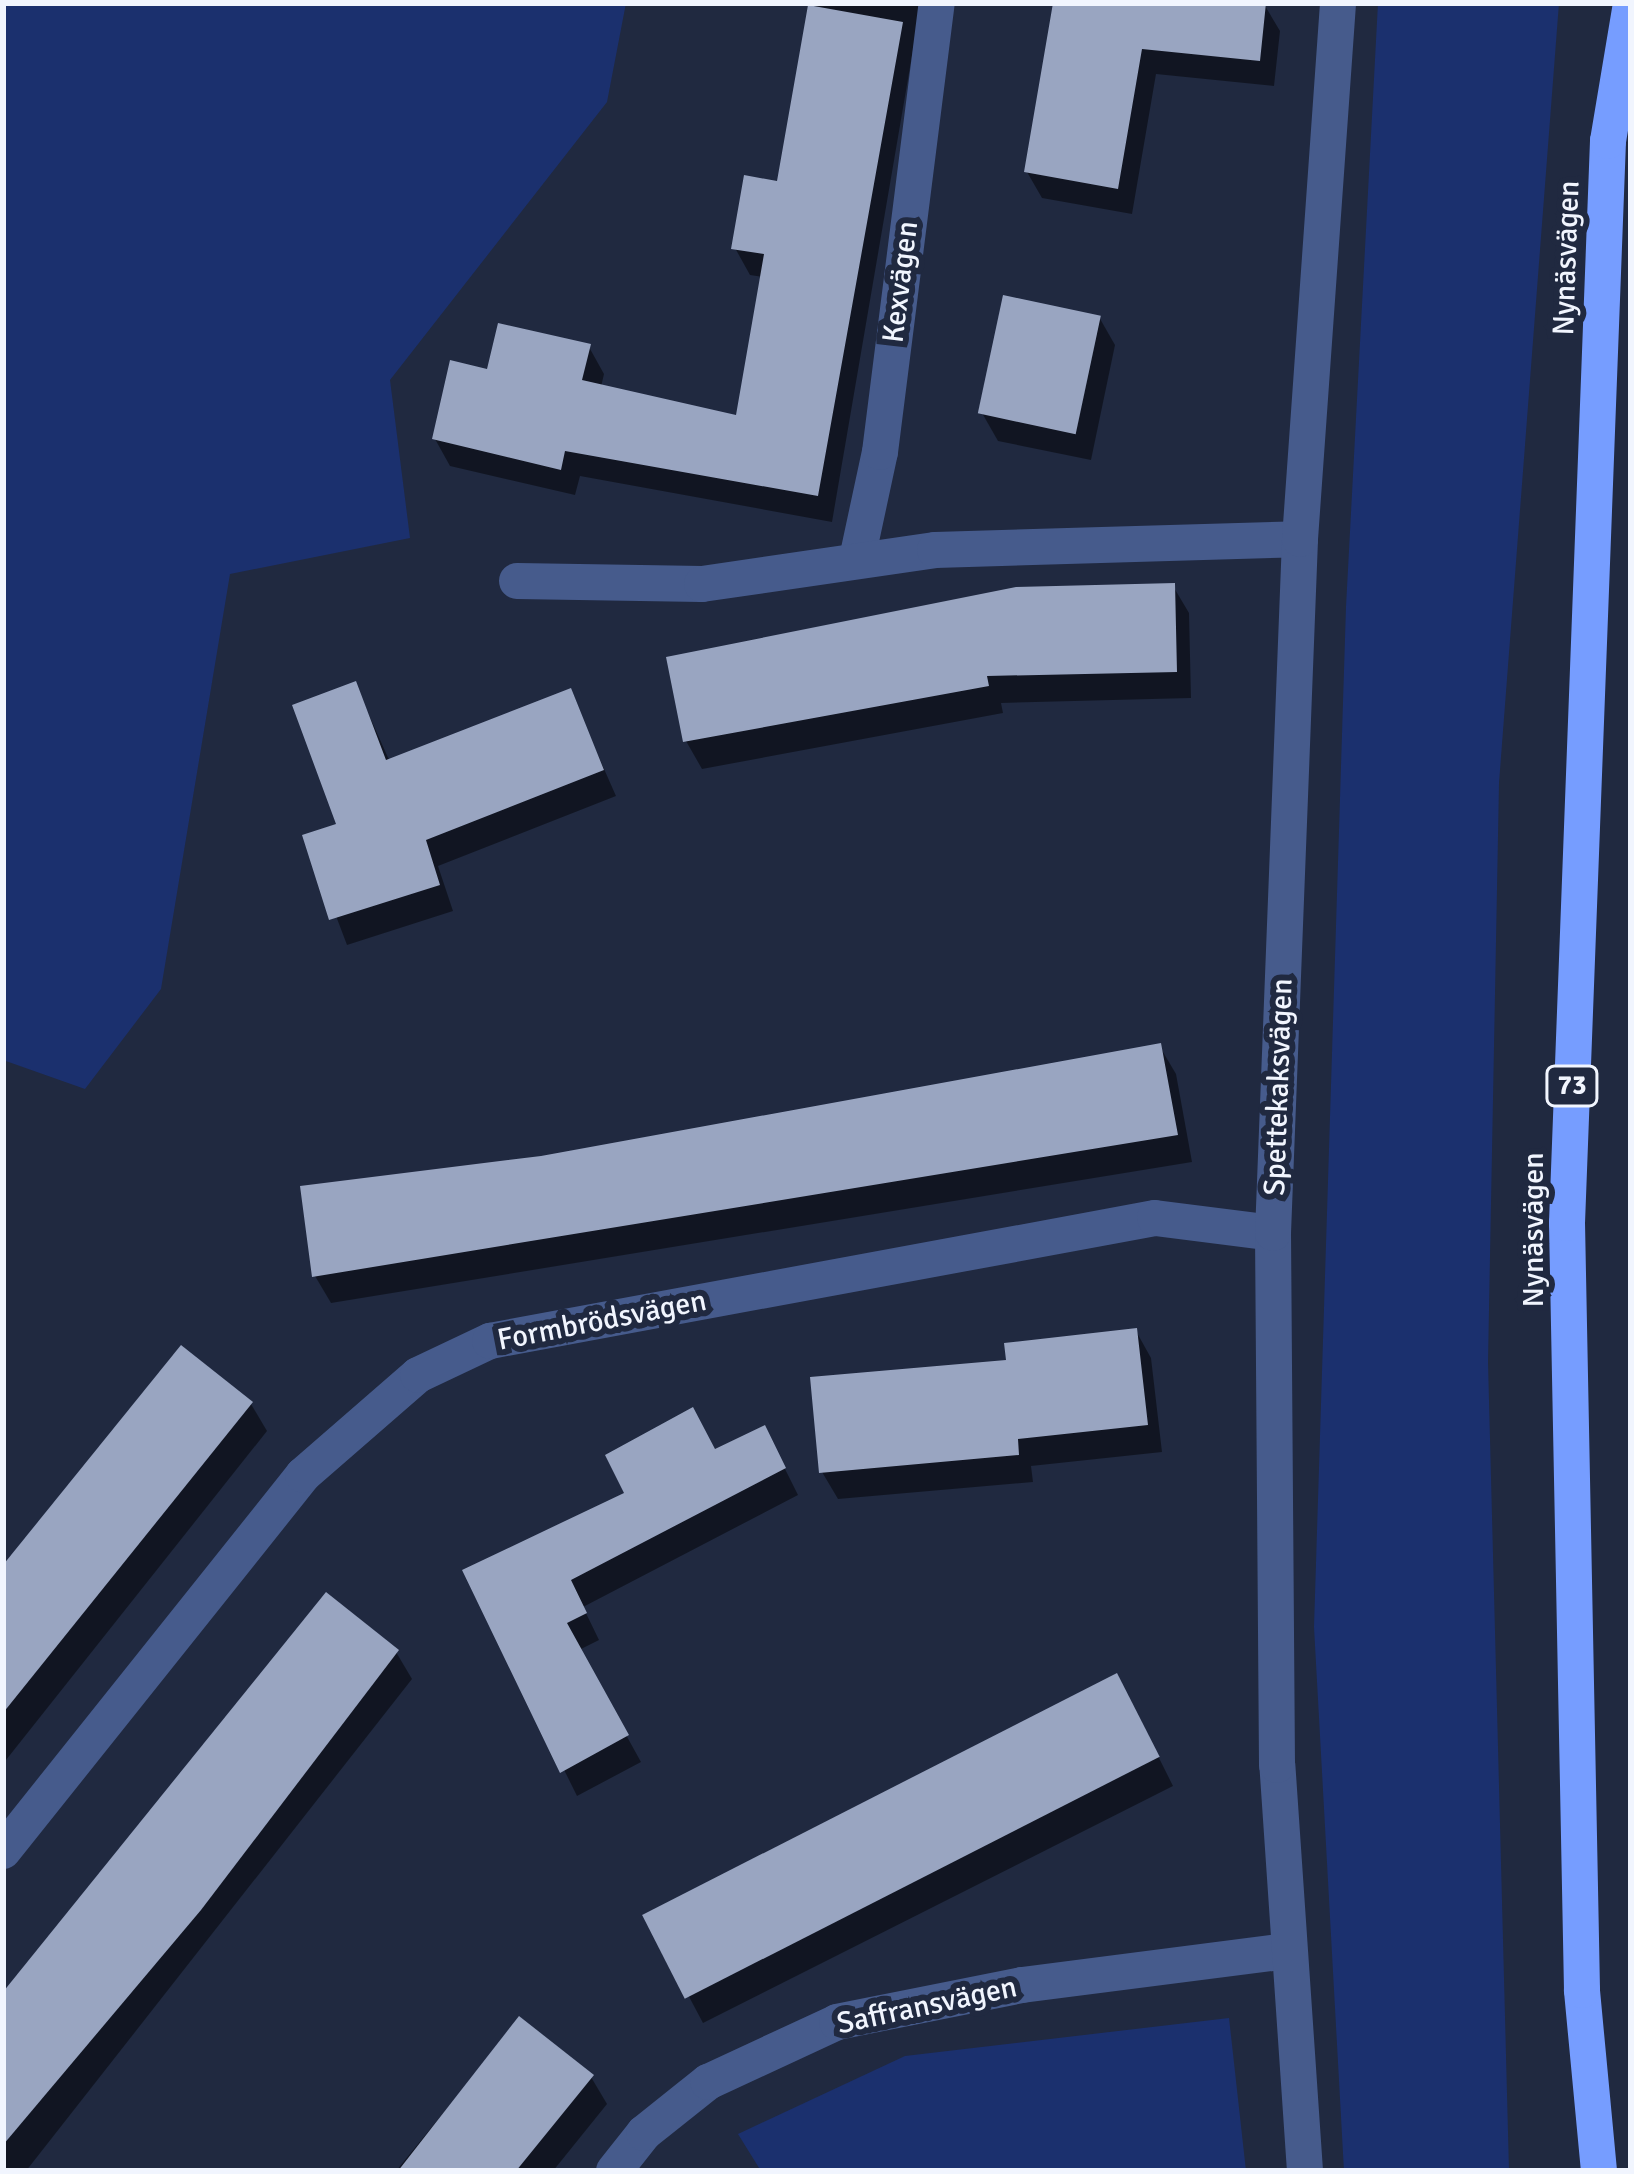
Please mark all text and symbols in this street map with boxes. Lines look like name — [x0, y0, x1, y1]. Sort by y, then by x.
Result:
street label: Nynäsvägen — [1546, 180, 1588, 336]
street label: Kexvägen — [876, 219, 926, 345]
street label: Spettekaksvägen — [1257, 978, 1301, 1196]
road number: 73 — [1545, 1065, 1599, 1107]
street label: Nynäsvägen — [1516, 1152, 1552, 1308]
street label: Formbrödsvägen — [494, 1283, 710, 1359]
street label: Saffransvägen — [834, 1969, 1020, 2043]

